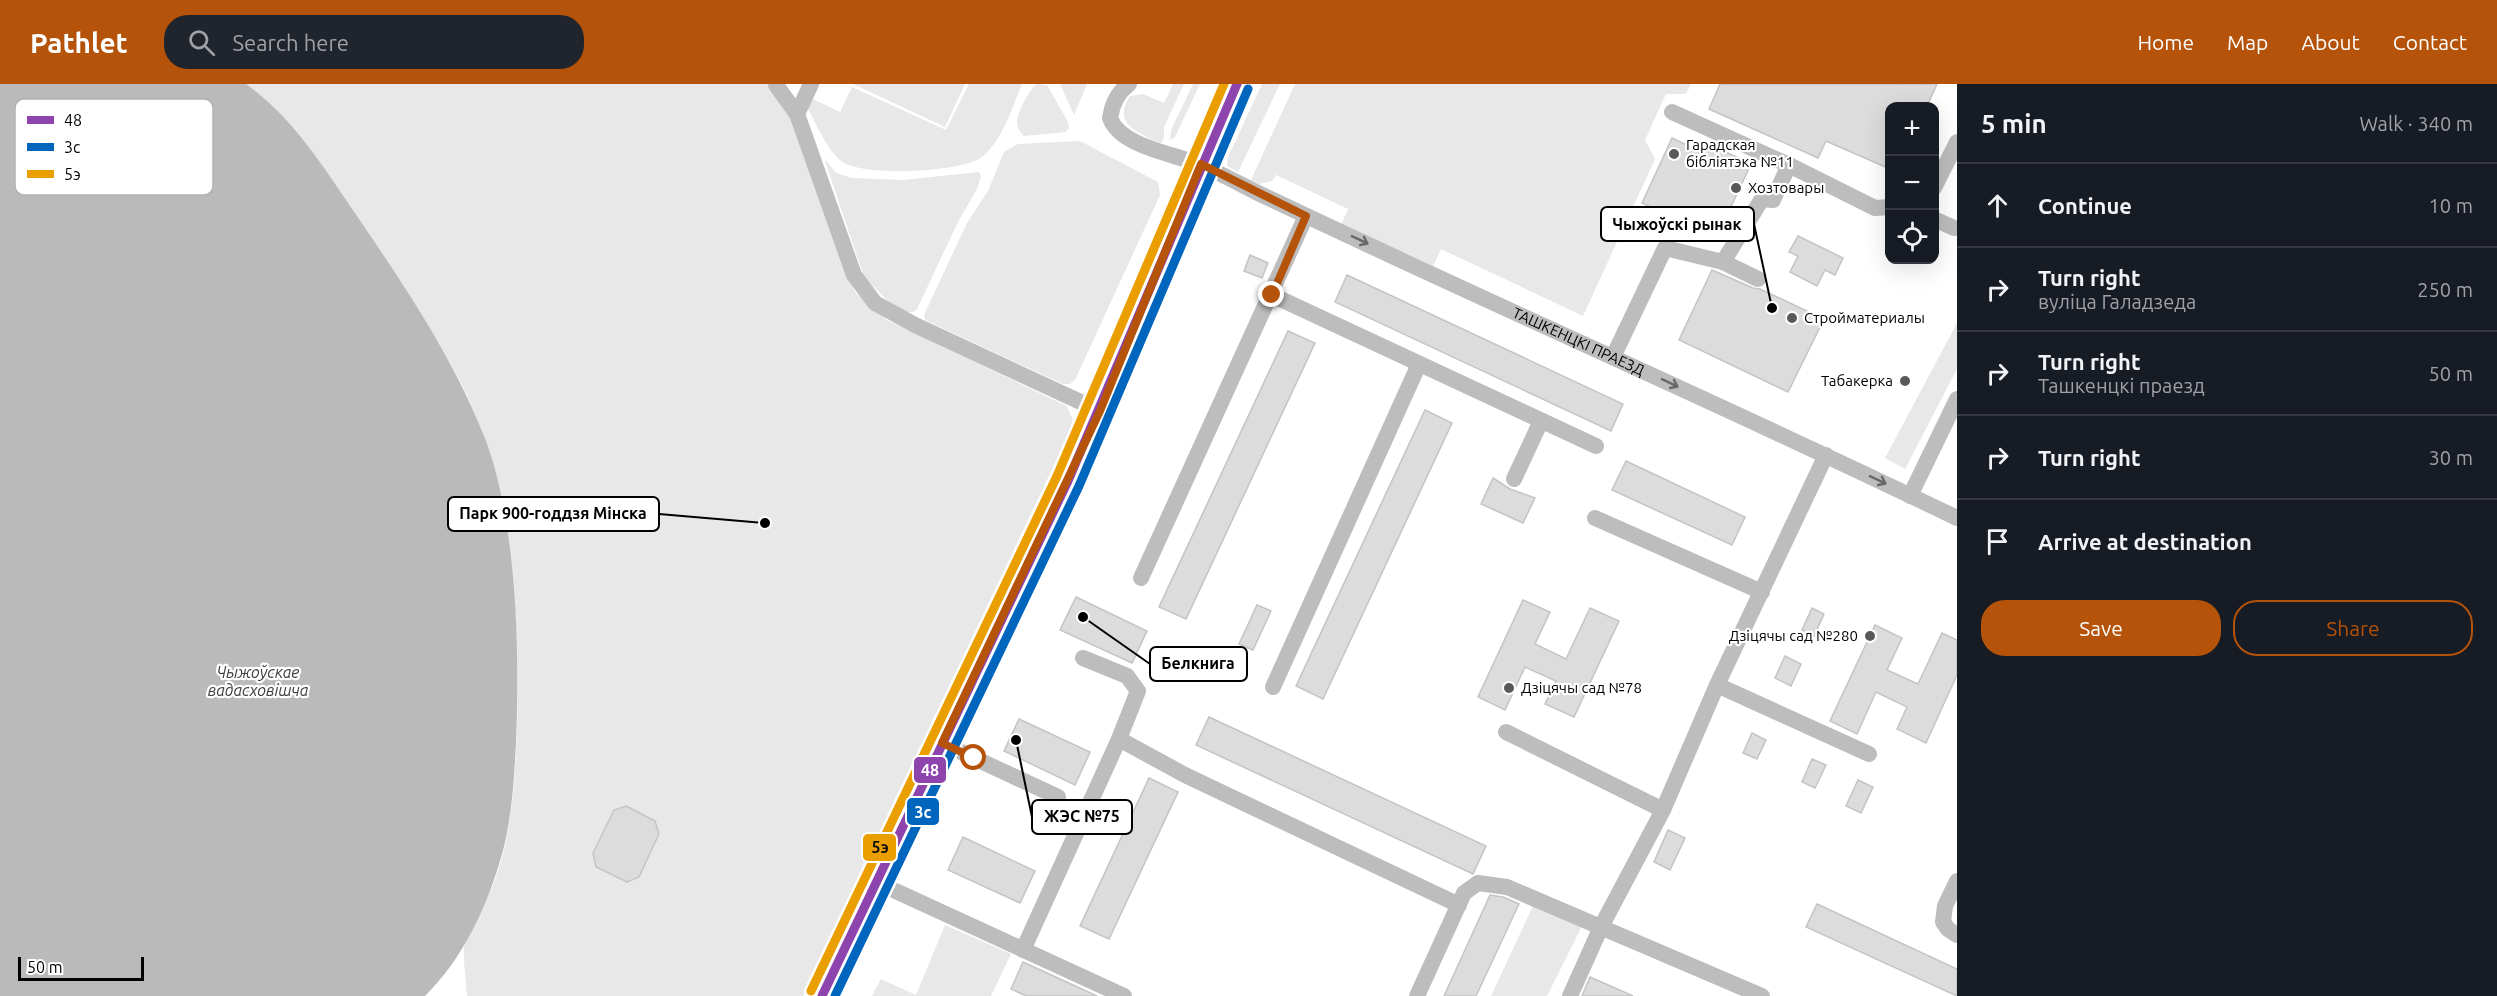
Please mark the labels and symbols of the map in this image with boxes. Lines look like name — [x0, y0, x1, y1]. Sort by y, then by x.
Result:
legend — [15, 99, 213, 195]
text: 48 — [64, 111, 82, 129]
place label: Гарадская бібліятэка №11 — [1686, 136, 1794, 170]
text: 3с — [64, 138, 81, 156]
marker: Гарадская бібліятэка №11 — [1667, 147, 1681, 161]
text: 5э — [64, 165, 81, 183]
place label: Хозтовары — [1748, 179, 1824, 196]
marker: Хозтовары — [1729, 181, 1743, 195]
callout: Чыжоўскі рынак — [1601, 207, 1754, 241]
text: Чыжоўскі рынак — [1612, 215, 1742, 233]
one-way arrow — [1350, 234, 1368, 246]
route end — [1258, 281, 1284, 307]
street label: ТАШКЕНЦКІ ПРАЕЗД — [1510, 304, 1647, 379]
place label: Стройматериалы — [1804, 309, 1925, 326]
marker: Стройматериалы — [1785, 311, 1799, 325]
place label: Табакерка — [1821, 372, 1893, 389]
marker: Табакерка — [1898, 374, 1912, 388]
one-way arrow — [1661, 378, 1679, 390]
one-way arrow — [1869, 475, 1887, 487]
callout: Парк 900-годдзя Мінска — [448, 497, 659, 531]
text: Парк 900-годдзя Мінска — [459, 504, 647, 522]
place label: Дзіцячы сад №280 — [1729, 627, 1858, 644]
marker: Дзіцячы сад №280 — [1863, 629, 1877, 643]
callout: Белкнига — [1150, 647, 1247, 681]
text: Белкнига — [1161, 654, 1235, 672]
water label: Чыжоўскае вадасховішча — [208, 663, 309, 699]
place label: Дзіцячы сад №78 — [1521, 679, 1642, 696]
marker: Дзіцячы сад №78 — [1502, 681, 1516, 695]
route start — [960, 744, 986, 770]
line badge: 48 — [913, 756, 947, 784]
text: 48 — [921, 761, 939, 779]
line badge: 3с — [906, 797, 940, 826]
callout: ЖЭС №75 — [1032, 800, 1132, 834]
text: 3с — [915, 803, 932, 821]
text: ЖЭС №75 — [1044, 807, 1120, 825]
line badge: 5э — [862, 833, 897, 862]
text: 5э — [871, 838, 889, 856]
scale bar — [18, 954, 144, 982]

